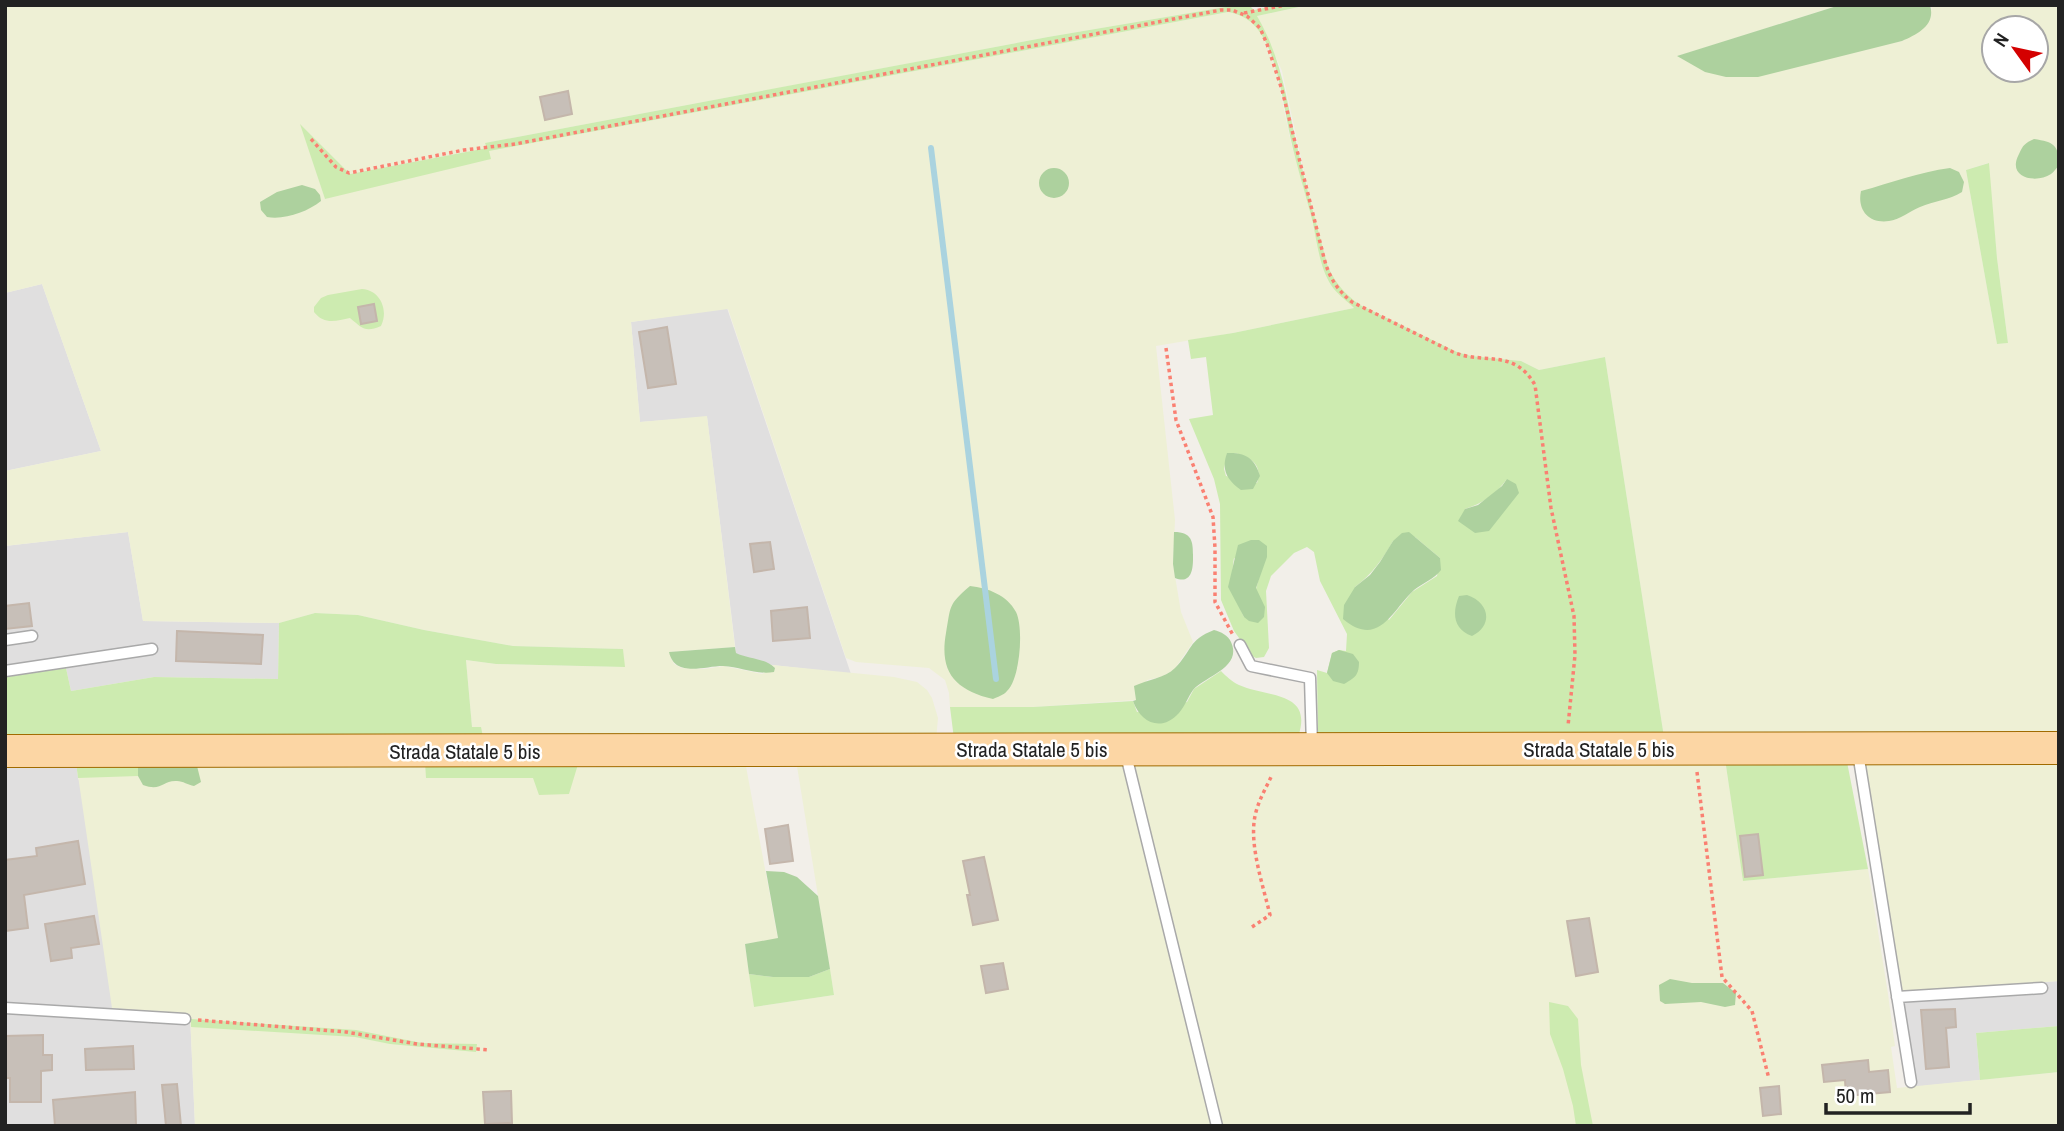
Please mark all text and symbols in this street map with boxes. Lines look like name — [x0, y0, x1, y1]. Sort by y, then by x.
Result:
north arrow — [1980, 14, 2050, 84]
text: N — [1987, 28, 2015, 52]
street label: Strada Statale 5 bis — [956, 735, 1108, 764]
street label: Strada Statale 5 bis — [1523, 735, 1675, 764]
street label: Strada Statale 5 bis — [389, 737, 541, 766]
scale bar — [1826, 1072, 1969, 1116]
text: 50 m — [1836, 1081, 1874, 1110]

